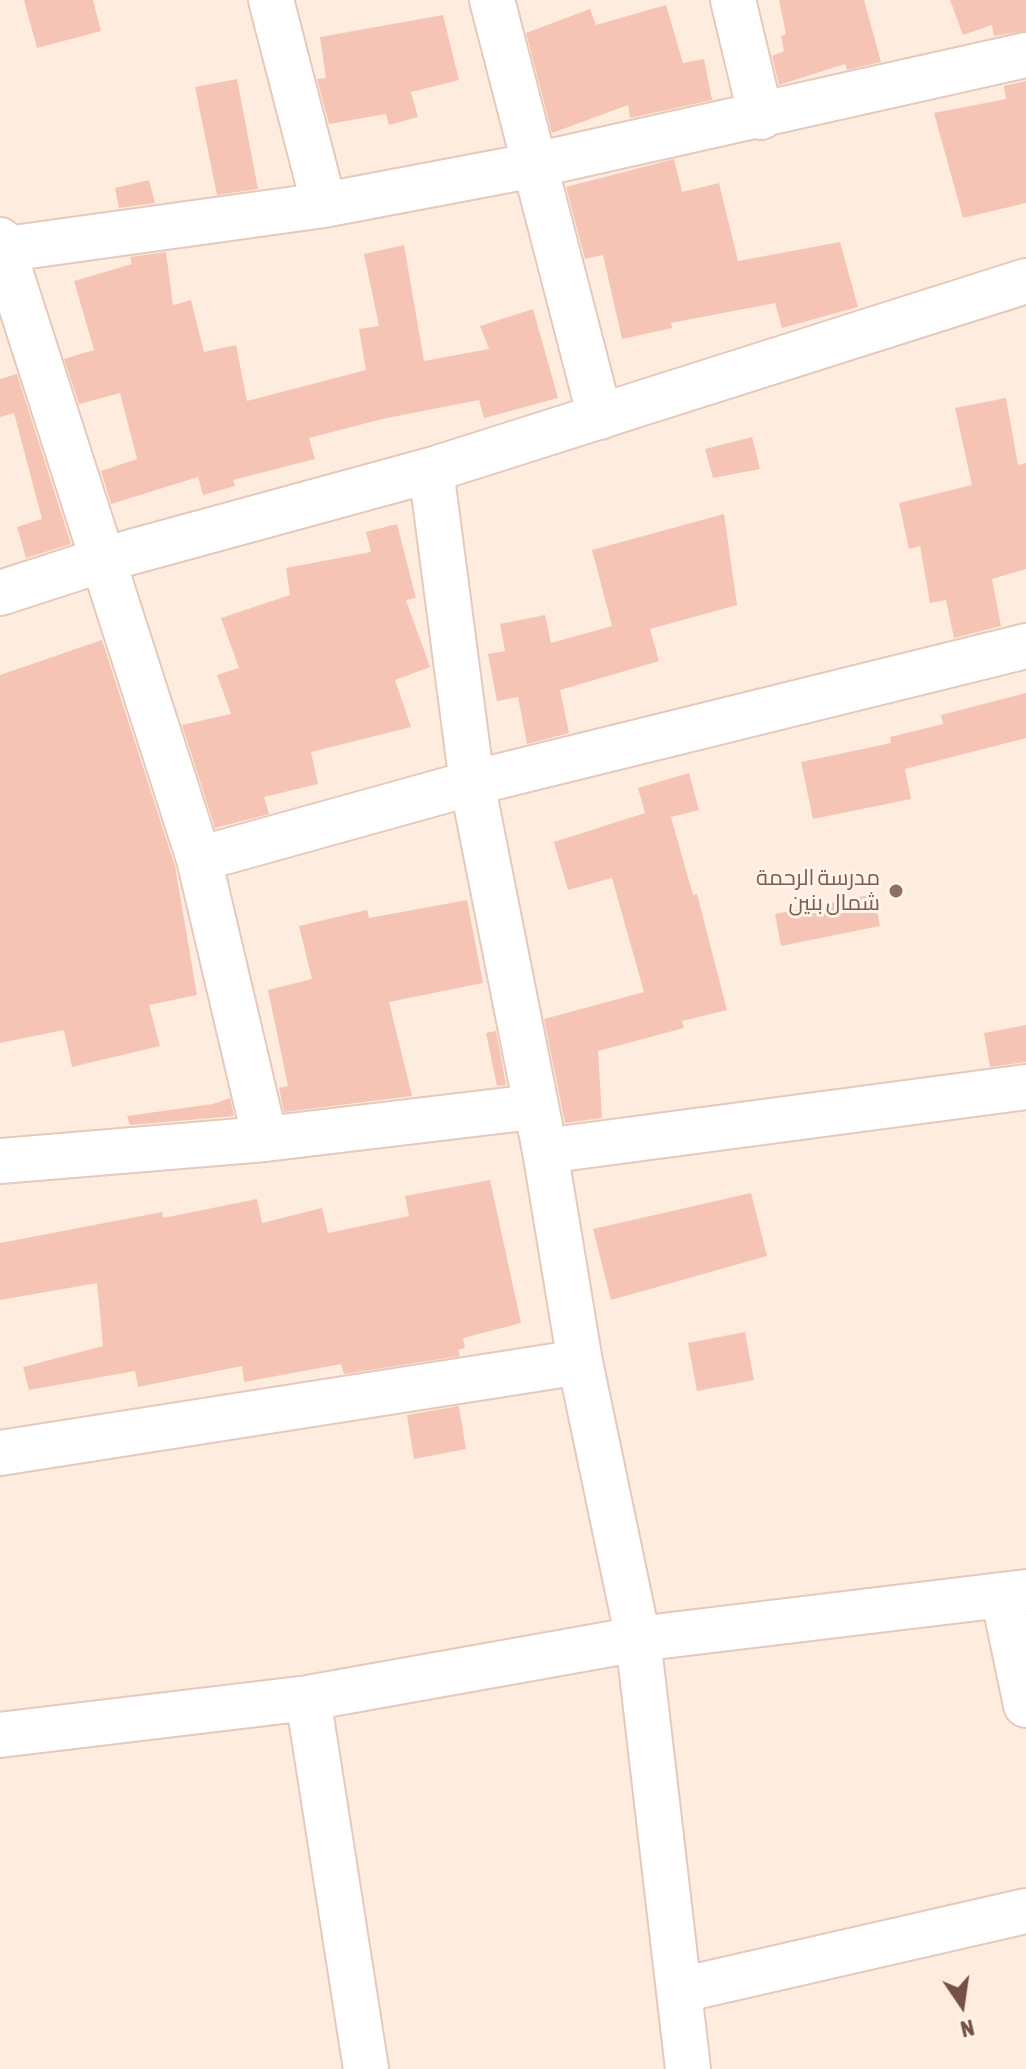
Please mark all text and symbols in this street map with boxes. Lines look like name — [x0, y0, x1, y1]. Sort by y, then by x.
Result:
place label: مدرسة الرحمة شمال بنين — [756, 865, 880, 916]
marker: مدرسة الرحمة شمال بنين — [887, 882, 905, 900]
north arrow — [922, 1965, 1002, 2045]
text: N — [958, 2014, 977, 2043]

